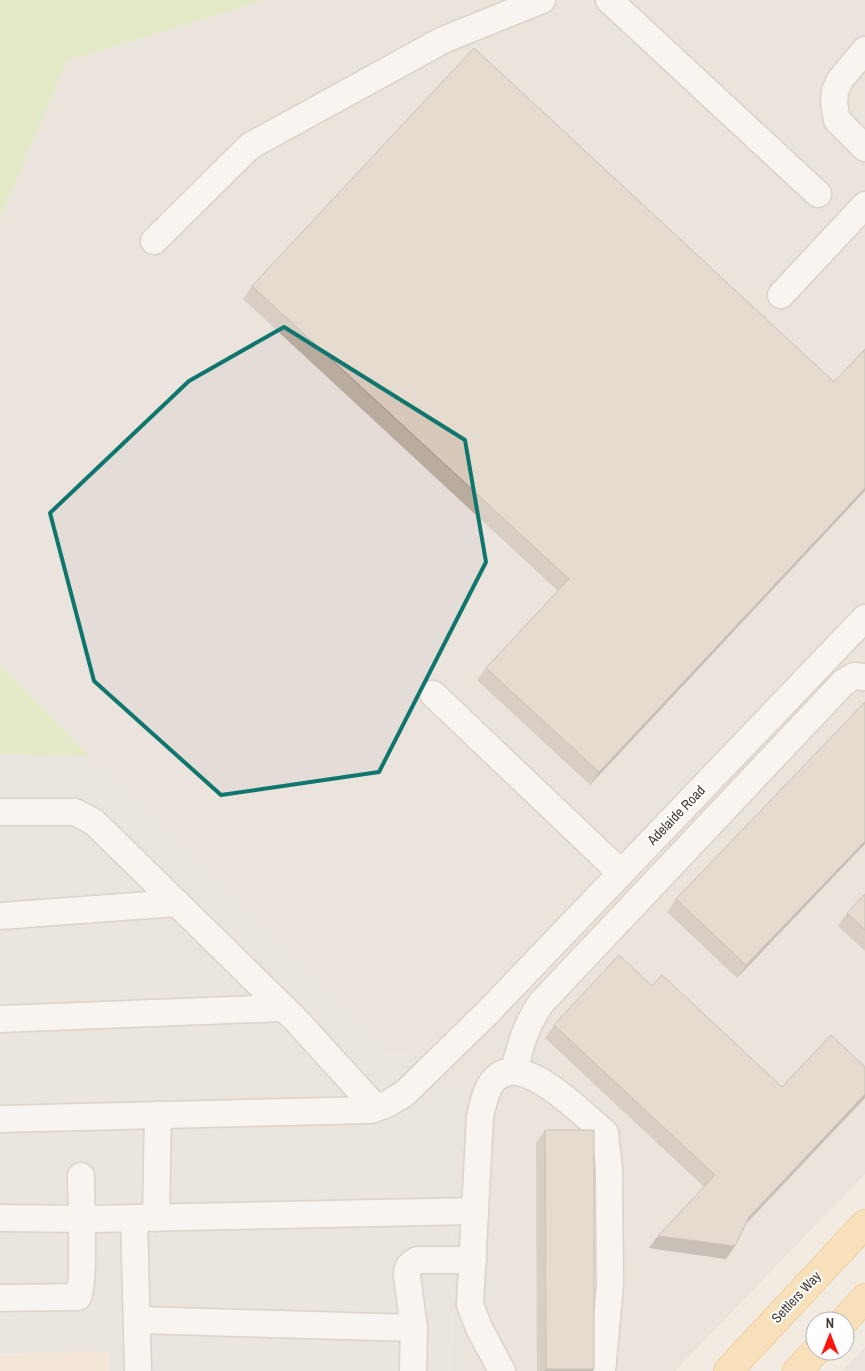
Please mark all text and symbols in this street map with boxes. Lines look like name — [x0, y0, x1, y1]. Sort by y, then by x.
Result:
street label: Adelaide Road — [642, 781, 709, 849]
street label: Settlers Way — [767, 1267, 825, 1327]
north arrow — [805, 1311, 855, 1361]
text: N — [826, 1314, 834, 1332]

